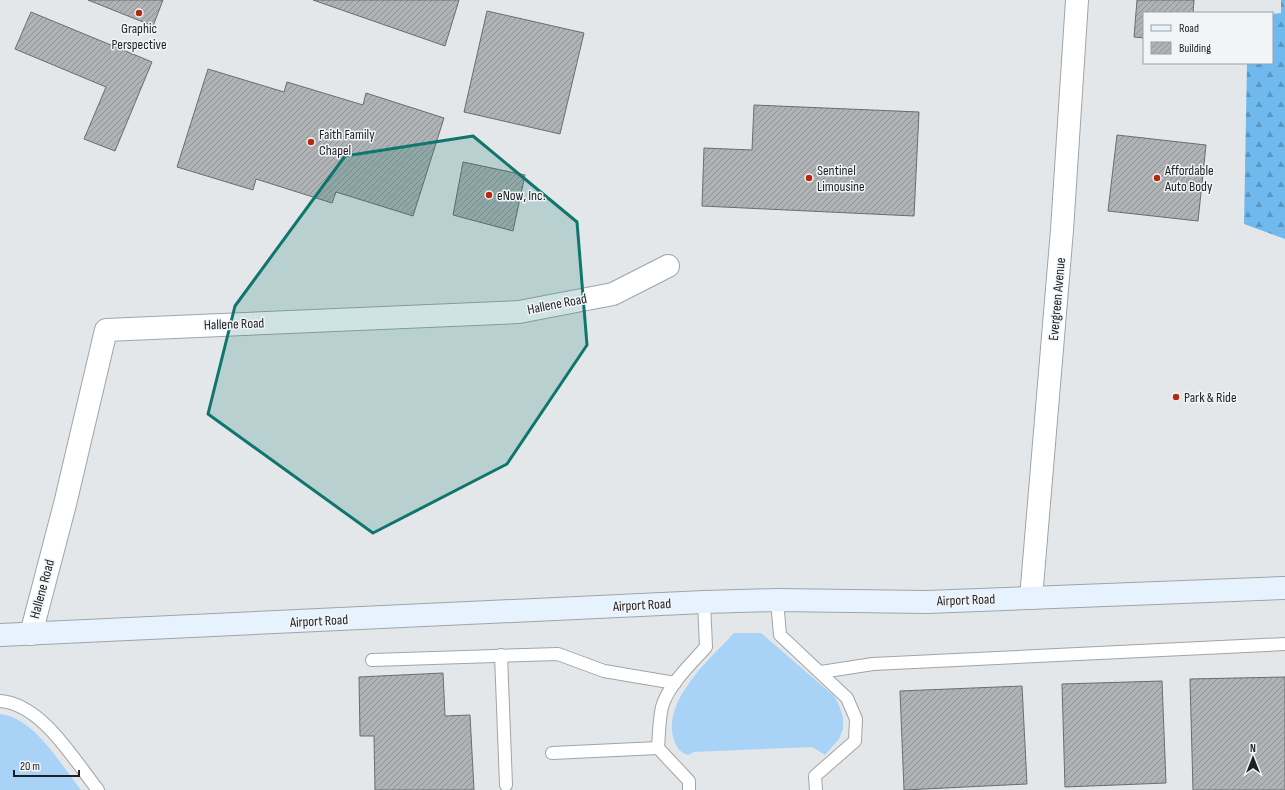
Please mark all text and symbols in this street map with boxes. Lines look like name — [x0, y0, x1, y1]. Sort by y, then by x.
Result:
marker: Graphic Perspective — [134, 8, 144, 18]
legend — [1143, 12, 1273, 64]
place label: Graphic Perspective — [111, 20, 167, 53]
text: Road — [1179, 21, 1199, 36]
text: Building — [1179, 41, 1211, 56]
place label: Faith Family Chapel — [319, 126, 375, 159]
marker: Faith Family Chapel — [306, 137, 316, 147]
place label: Sentinel Limousine — [817, 162, 865, 195]
place label: Affordable Auto Body — [1164, 162, 1214, 195]
marker: Sentinel Limousine — [804, 173, 814, 183]
marker: Affordable Auto Body — [1152, 173, 1162, 183]
place label: eNow, Inc. — [497, 187, 546, 204]
marker: eNow, Inc. — [484, 190, 494, 200]
street label: Evergreen Avenue — [1045, 257, 1069, 341]
street label: Hallene Road — [526, 290, 588, 318]
street label: Hallene Road — [203, 314, 265, 334]
place label: Park & Ride — [1184, 389, 1237, 406]
marker: Park & Ride — [1171, 392, 1181, 402]
street label: Hallene Road — [26, 557, 58, 620]
street label: Airport Road — [936, 590, 996, 610]
street label: Airport Road — [611, 595, 672, 615]
street label: Airport Road — [288, 611, 349, 631]
north arrow — [1233, 738, 1273, 778]
text: N — [1250, 742, 1256, 755]
scale bar — [14, 752, 79, 778]
text: 20 m — [20, 759, 40, 774]

